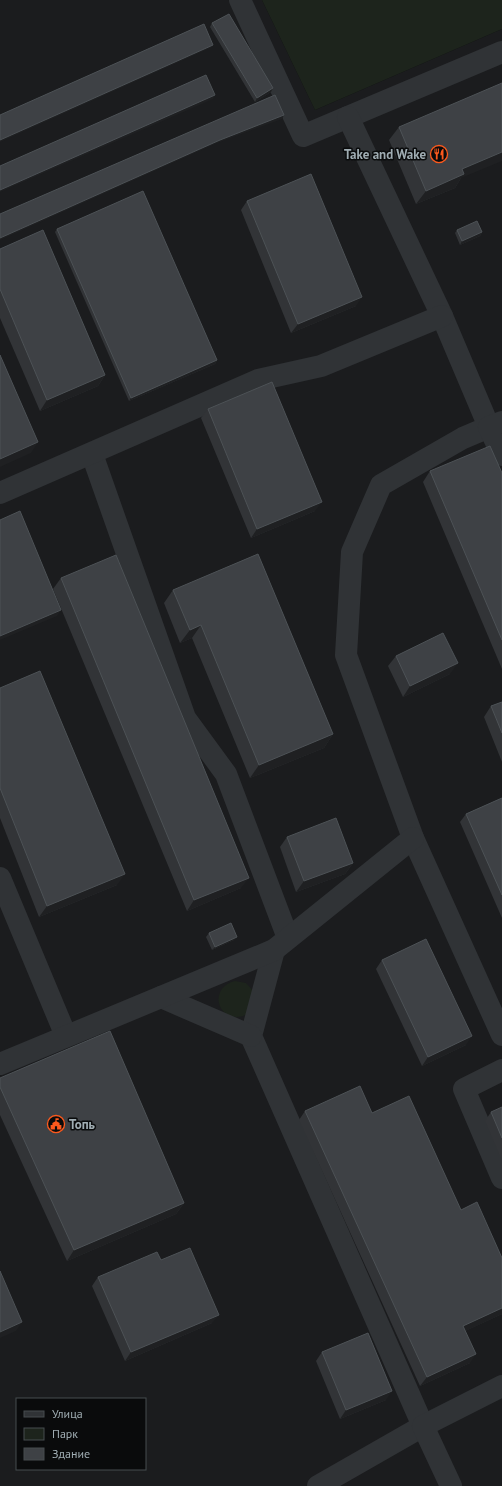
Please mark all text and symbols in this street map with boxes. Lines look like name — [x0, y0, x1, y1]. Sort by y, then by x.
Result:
restaurant icon: Take and Wake — [429, 144, 449, 164]
place label: Take and Wake — [344, 146, 426, 163]
public building icon: Топь — [46, 1114, 66, 1134]
place label: Топь — [69, 1116, 96, 1133]
legend — [16, 1398, 146, 1470]
text: Улица — [52, 1406, 83, 1421]
text: Парк — [52, 1426, 78, 1441]
text: Здание — [52, 1446, 90, 1461]

